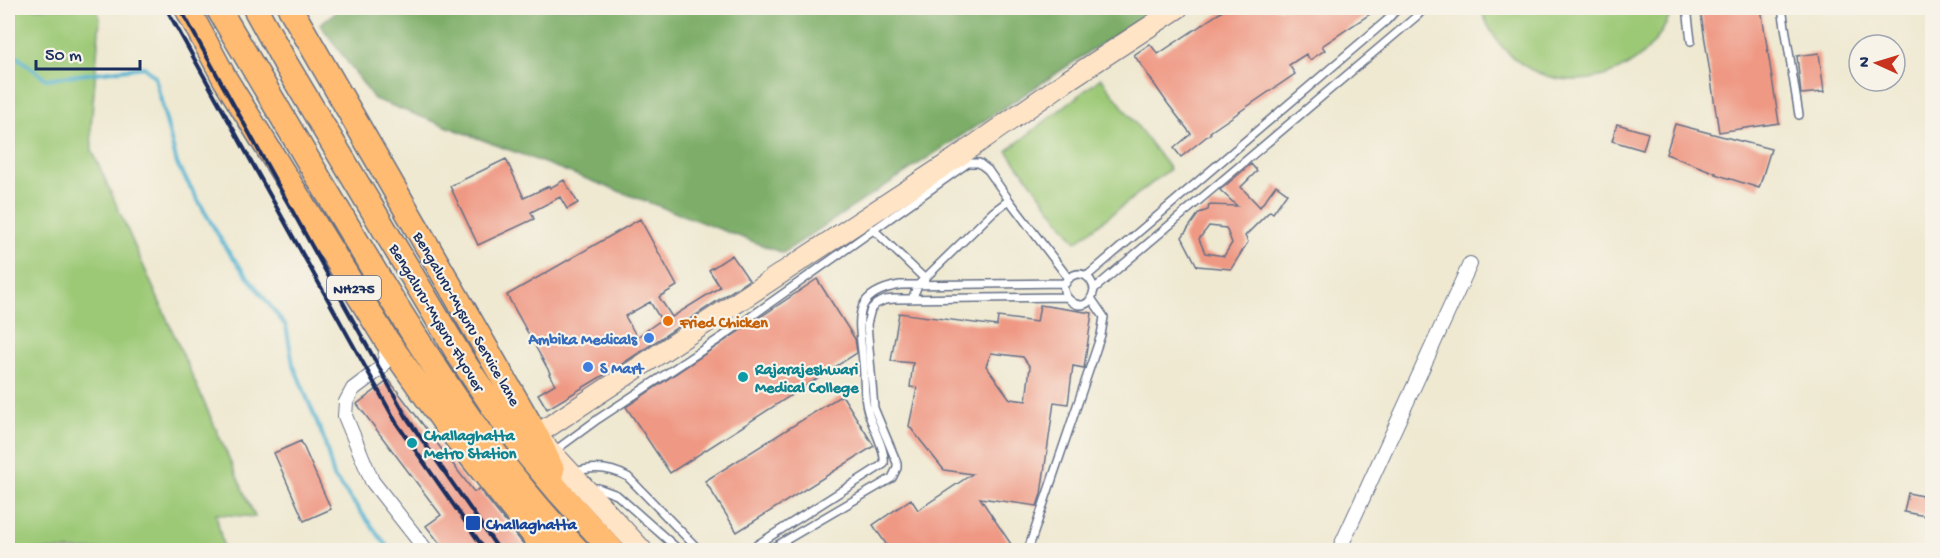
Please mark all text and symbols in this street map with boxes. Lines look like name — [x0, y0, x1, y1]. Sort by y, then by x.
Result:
scale bar — [36, 33, 140, 71]
north arrow — [1847, 33, 1907, 93]
text: 50 m — [45, 46, 82, 67]
text: N — [1856, 56, 1875, 68]
street label: Bengaluru-Mysuru Service lane — [407, 228, 523, 411]
street label: Bengaluru-Mysuru Flyover — [383, 240, 487, 397]
road number: NH275 — [327, 276, 381, 300]
marker: Fried Chicken — [661, 314, 675, 328]
place label: Fried Chicken — [679, 315, 768, 334]
marker: Ambika Medicals — [642, 331, 656, 345]
place label: Ambika Medicals — [528, 332, 638, 351]
marker: S Mart — [581, 360, 595, 374]
place label: S Mart — [600, 361, 645, 380]
place label: Rajarajeshwari Medical College — [754, 362, 859, 399]
marker: Rajarajeshwari Medical College — [736, 370, 750, 384]
place label: Challaghatta Metro Station — [423, 428, 517, 465]
marker: Challaghatta Metro Station — [405, 436, 419, 450]
marker: Challaghatta — [464, 514, 482, 532]
place label: Challaghatta — [485, 517, 578, 536]

